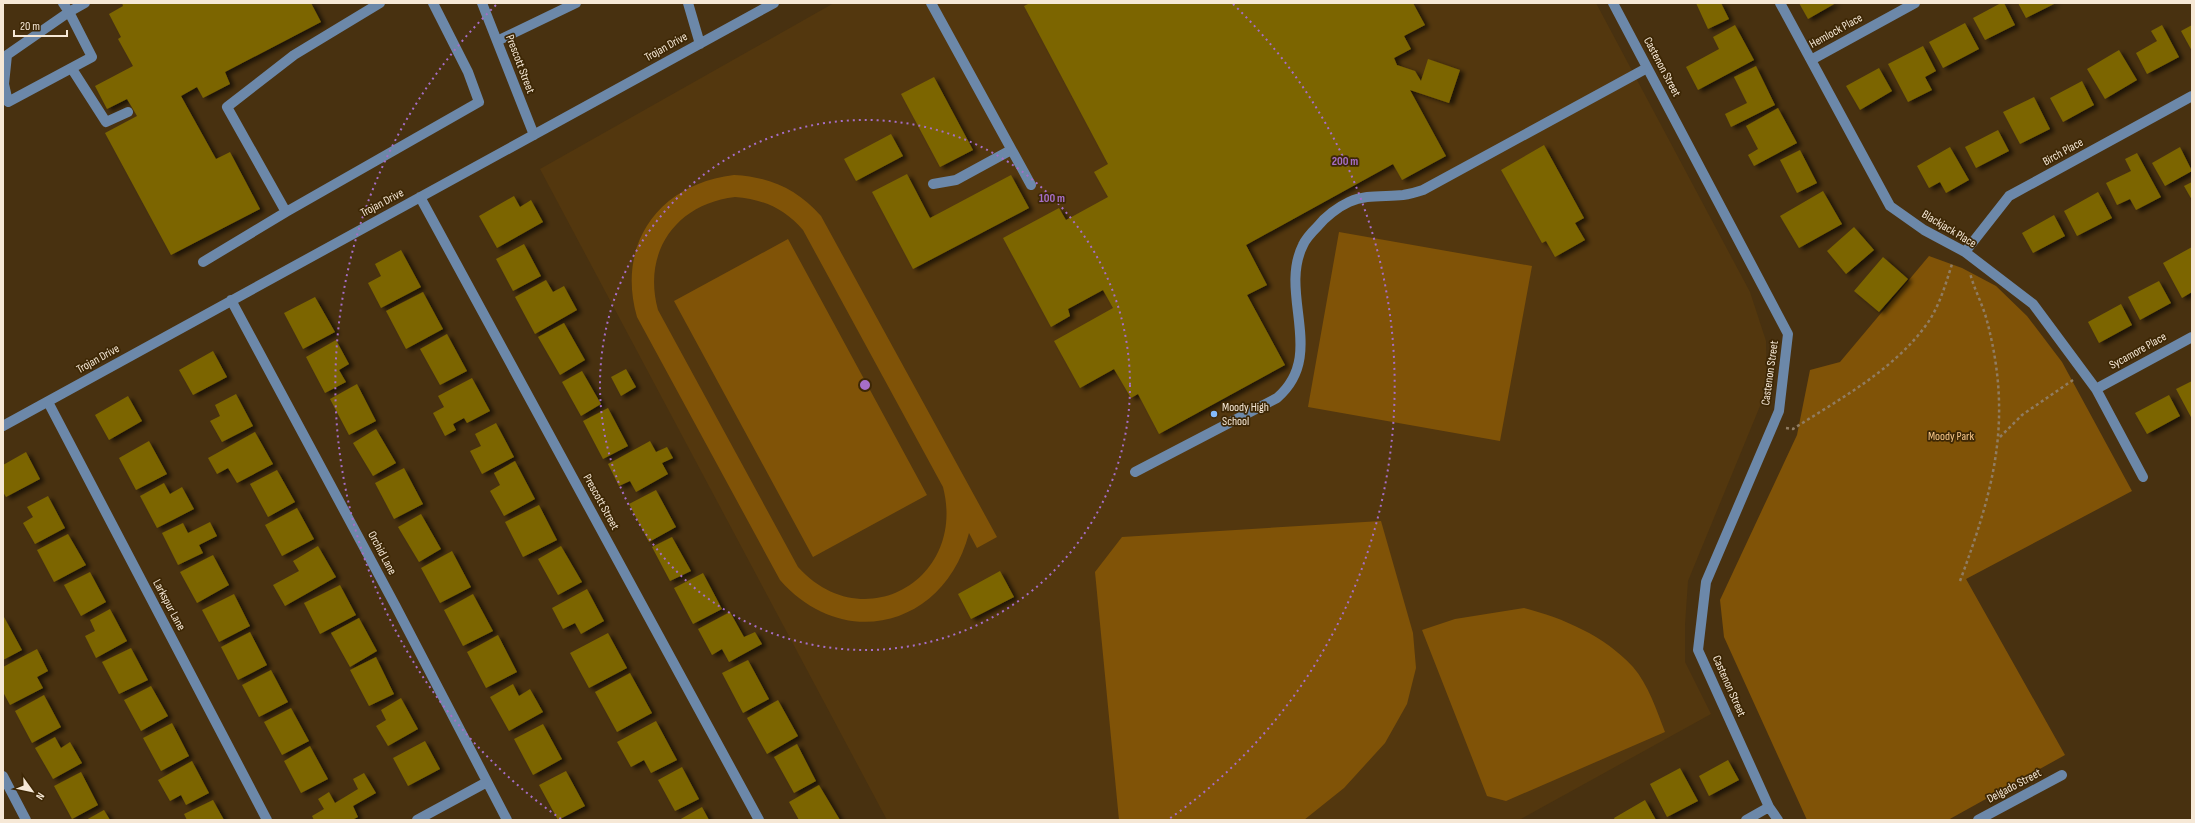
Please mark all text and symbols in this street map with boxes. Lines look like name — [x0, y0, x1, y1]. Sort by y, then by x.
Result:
street label: Hemlock Place — [1807, 10, 1865, 52]
scale bar — [14, 12, 67, 38]
text: 20 m — [20, 19, 40, 34]
street label: Trojan Drive — [642, 29, 690, 65]
street label: Prescott Street — [502, 33, 538, 96]
street label: Castenon Street — [1640, 35, 1684, 100]
street label: Birch Place — [2040, 135, 2086, 169]
text: 200 m — [1332, 154, 1358, 169]
street label: Trojan Drive — [358, 185, 406, 221]
text: 100 m — [1039, 191, 1065, 206]
street label: Blackjack Place — [1919, 207, 1979, 251]
street label: Sycamore Place — [2107, 329, 2169, 373]
street label: Castenon Street — [1758, 339, 1782, 406]
street label: Trojan Drive — [74, 341, 122, 377]
centre of rings — [858, 378, 872, 392]
place label: Moody High School — [1222, 400, 1269, 429]
marker: Moody High School — [1209, 409, 1219, 419]
park label: Moody Park — [1928, 429, 1975, 444]
street label: Prescott Street — [579, 471, 623, 533]
street label: Orchid Lane — [364, 529, 400, 578]
street label: Larkspur Lane — [149, 577, 189, 633]
street label: Castenon Street — [1709, 653, 1749, 719]
street label: Delgado Street — [1984, 765, 2044, 807]
north arrow — [12, 771, 52, 811]
text: N — [33, 790, 47, 802]

